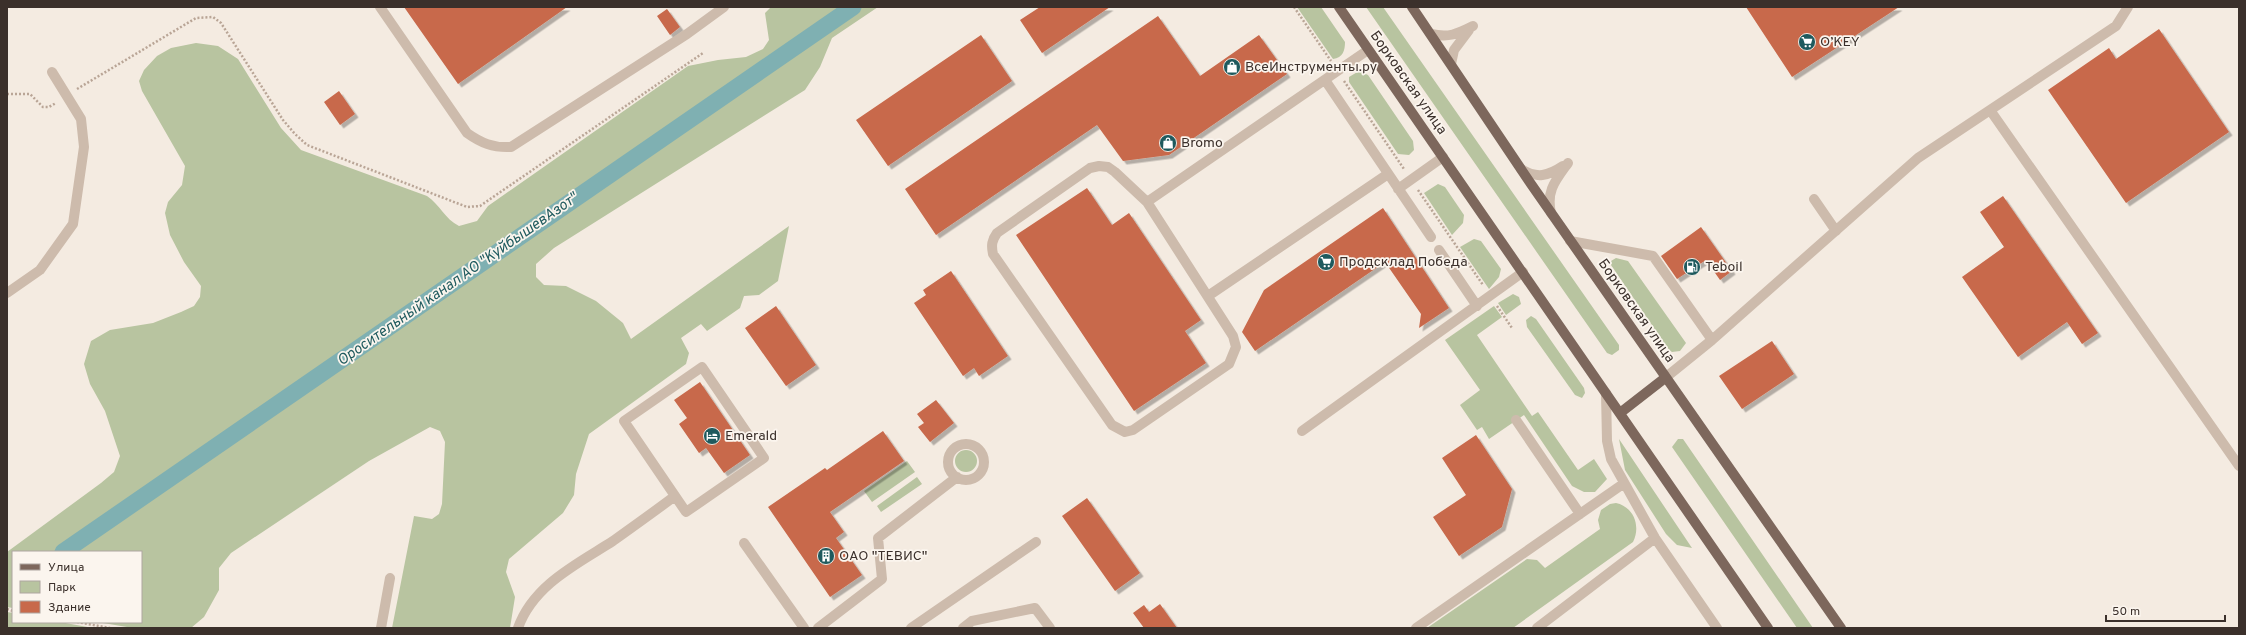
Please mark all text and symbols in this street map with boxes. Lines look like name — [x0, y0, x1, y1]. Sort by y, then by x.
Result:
street label: Борковская улица — [1366, 28, 1450, 138]
supermarket icon: O’KEY — [1797, 32, 1817, 52]
place label: O’KEY — [1820, 34, 1860, 51]
shop icon: ВсеИнструменты.ру — [1222, 57, 1242, 77]
place label: ВсеИнструменты.ру — [1245, 59, 1377, 76]
shop icon: Bromo — [1158, 133, 1178, 153]
place label: Bromo — [1181, 135, 1223, 152]
water label: Оросительный канал АО "КуйбышевАзот" — [334, 188, 583, 371]
supermarket icon: Продсклад Победа — [1316, 252, 1336, 272]
place label: Продсклад Победа — [1339, 254, 1468, 271]
street label: Борковская улица — [1594, 256, 1678, 366]
fuel station icon: Teboil — [1682, 257, 1702, 277]
place label: Teboil — [1705, 259, 1743, 276]
hotel icon: Emerald — [702, 426, 722, 446]
place label: Emerald — [725, 428, 777, 445]
building icon: ОАО "ТЕВИС" — [816, 546, 836, 566]
place label: ОАО "ТЕВИС" — [839, 548, 928, 565]
legend — [12, 551, 142, 623]
text: Улица — [48, 560, 84, 576]
text: Парк — [48, 580, 76, 596]
scale bar — [2106, 597, 2225, 623]
text: Здание — [48, 600, 91, 616]
text: 50 m — [2112, 604, 2140, 620]

